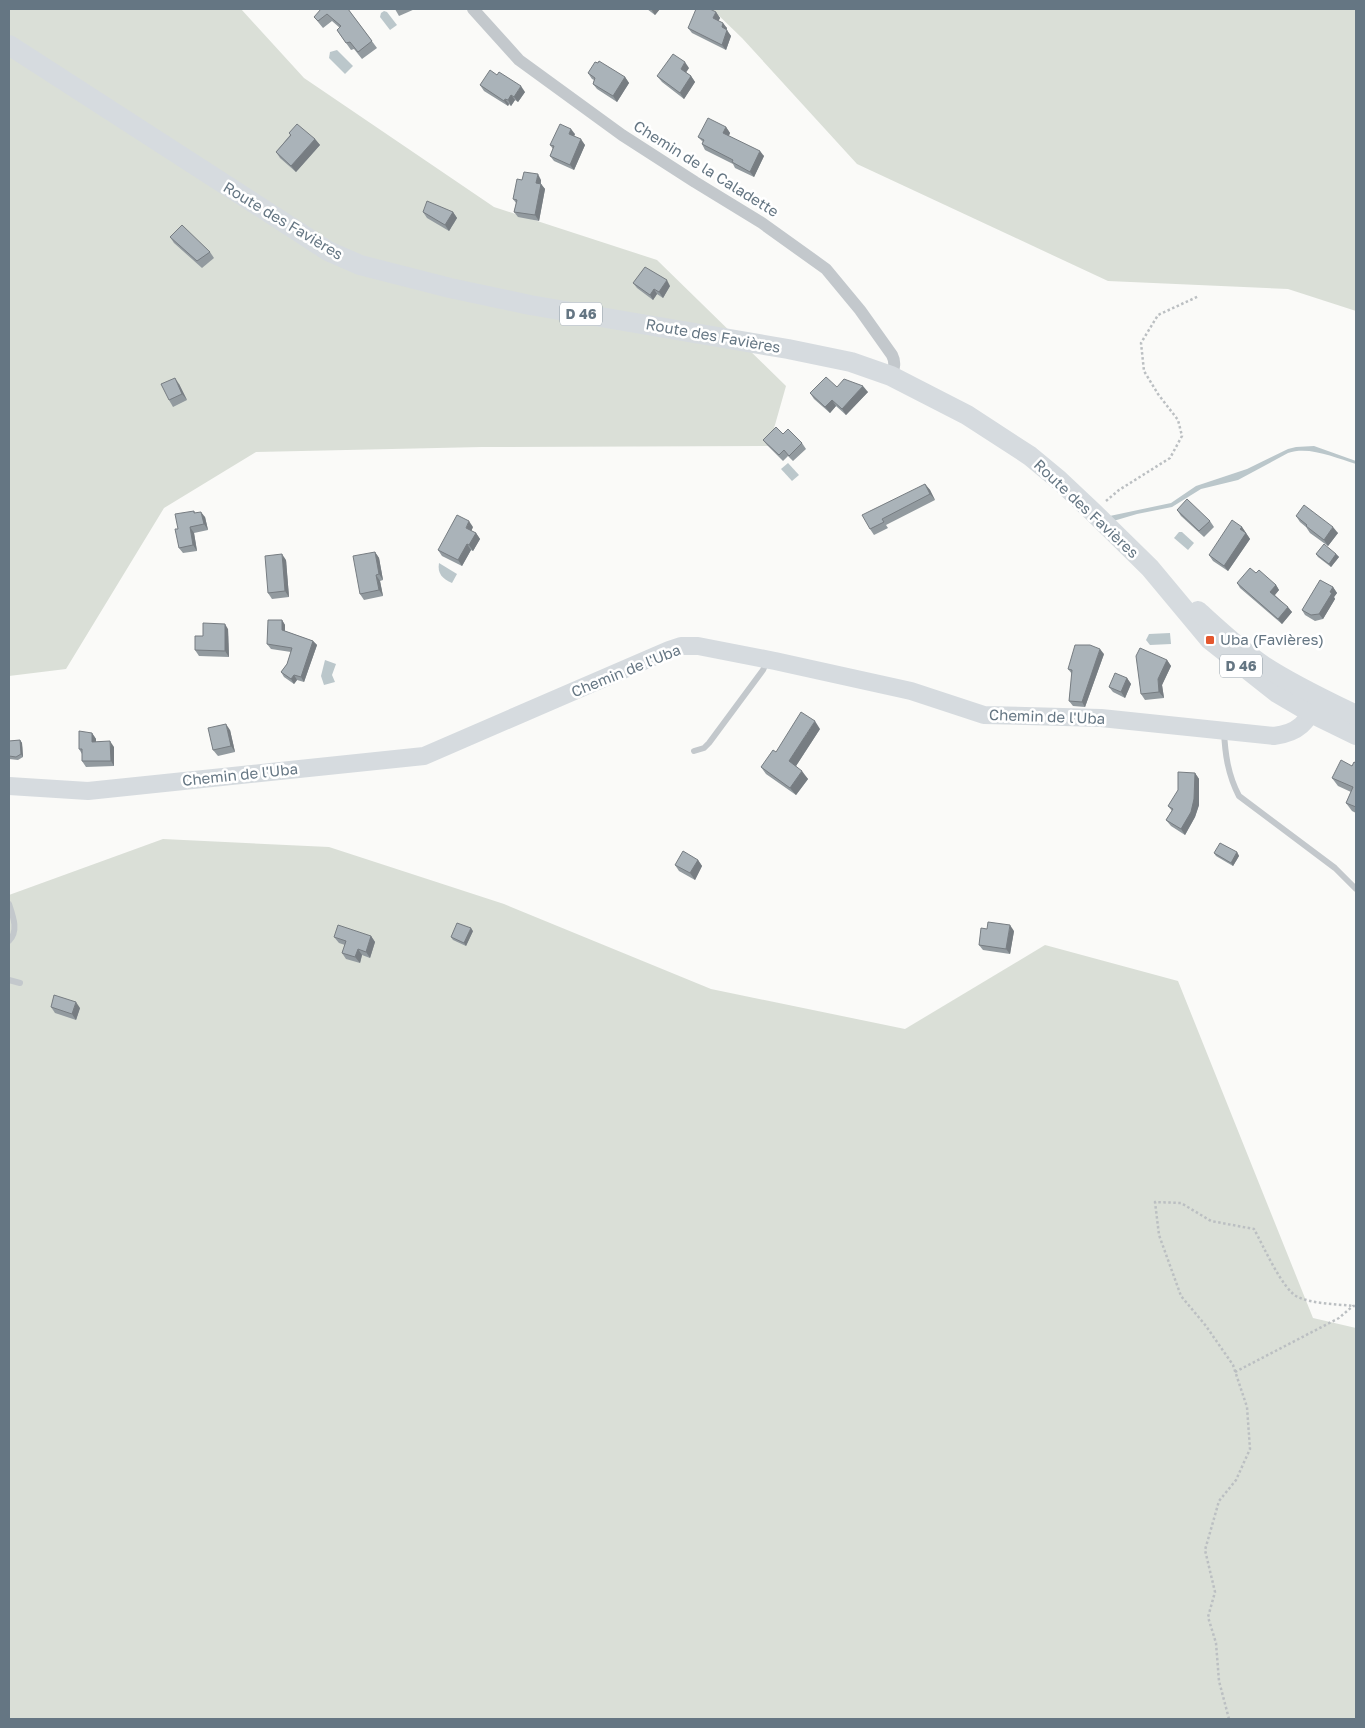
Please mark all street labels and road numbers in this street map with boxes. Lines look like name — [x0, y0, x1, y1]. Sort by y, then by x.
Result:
street label: Chemin de la Caladette — [631, 116, 783, 220]
street label: Route des Favières — [220, 177, 347, 263]
road number: D 46 — [560, 302, 602, 326]
street label: Route des Favières — [644, 314, 782, 356]
street label: Route des Favières — [1031, 455, 1143, 561]
street label: Chemin de l'Uba — [568, 640, 683, 700]
road number: D 46 — [1220, 654, 1262, 678]
street label: Chemin de l'Uba — [989, 705, 1105, 727]
street label: Chemin de l'Uba — [181, 759, 299, 789]

